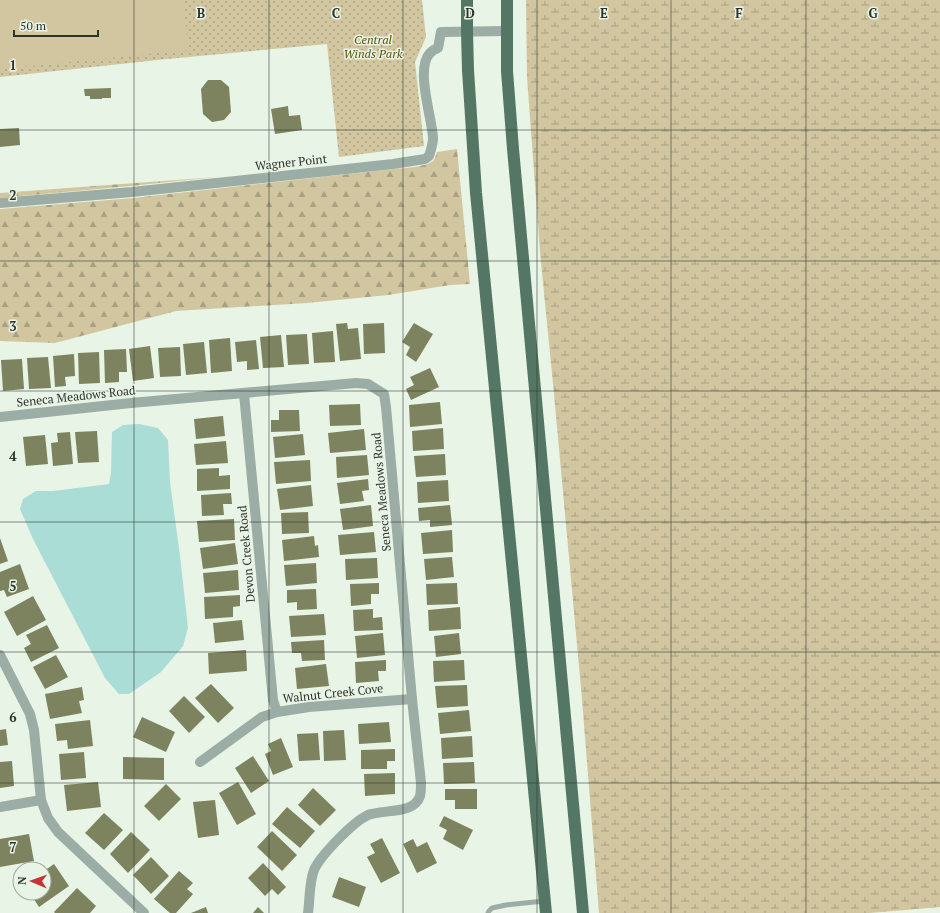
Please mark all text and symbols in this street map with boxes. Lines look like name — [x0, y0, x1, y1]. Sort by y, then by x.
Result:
text: B — [197, 4, 205, 22]
text: C — [332, 4, 340, 22]
text: D — [465, 4, 475, 22]
text: E — [600, 4, 608, 22]
text: F — [735, 4, 743, 22]
text: G — [868, 4, 878, 22]
scale bar — [14, 12, 98, 38]
text: 50 m — [20, 18, 47, 33]
park label: Central Winds Park — [343, 32, 403, 61]
text: 1 — [9, 56, 17, 74]
street label: Wagner Point — [254, 151, 328, 173]
text: 2 — [9, 186, 17, 204]
text: 3 — [9, 317, 17, 335]
street label: Seneca Meadows Road — [16, 382, 137, 410]
street label: Seneca Meadows Road — [368, 432, 394, 552]
text: 4 — [9, 447, 17, 465]
street label: Devon Creek Road — [234, 505, 258, 603]
text: 5 — [9, 577, 17, 595]
street label: Walnut Creek Cove — [282, 680, 384, 706]
text: 6 — [9, 708, 17, 726]
text: 7 — [9, 838, 17, 856]
north arrow — [12, 861, 52, 901]
text: N — [15, 876, 29, 885]

